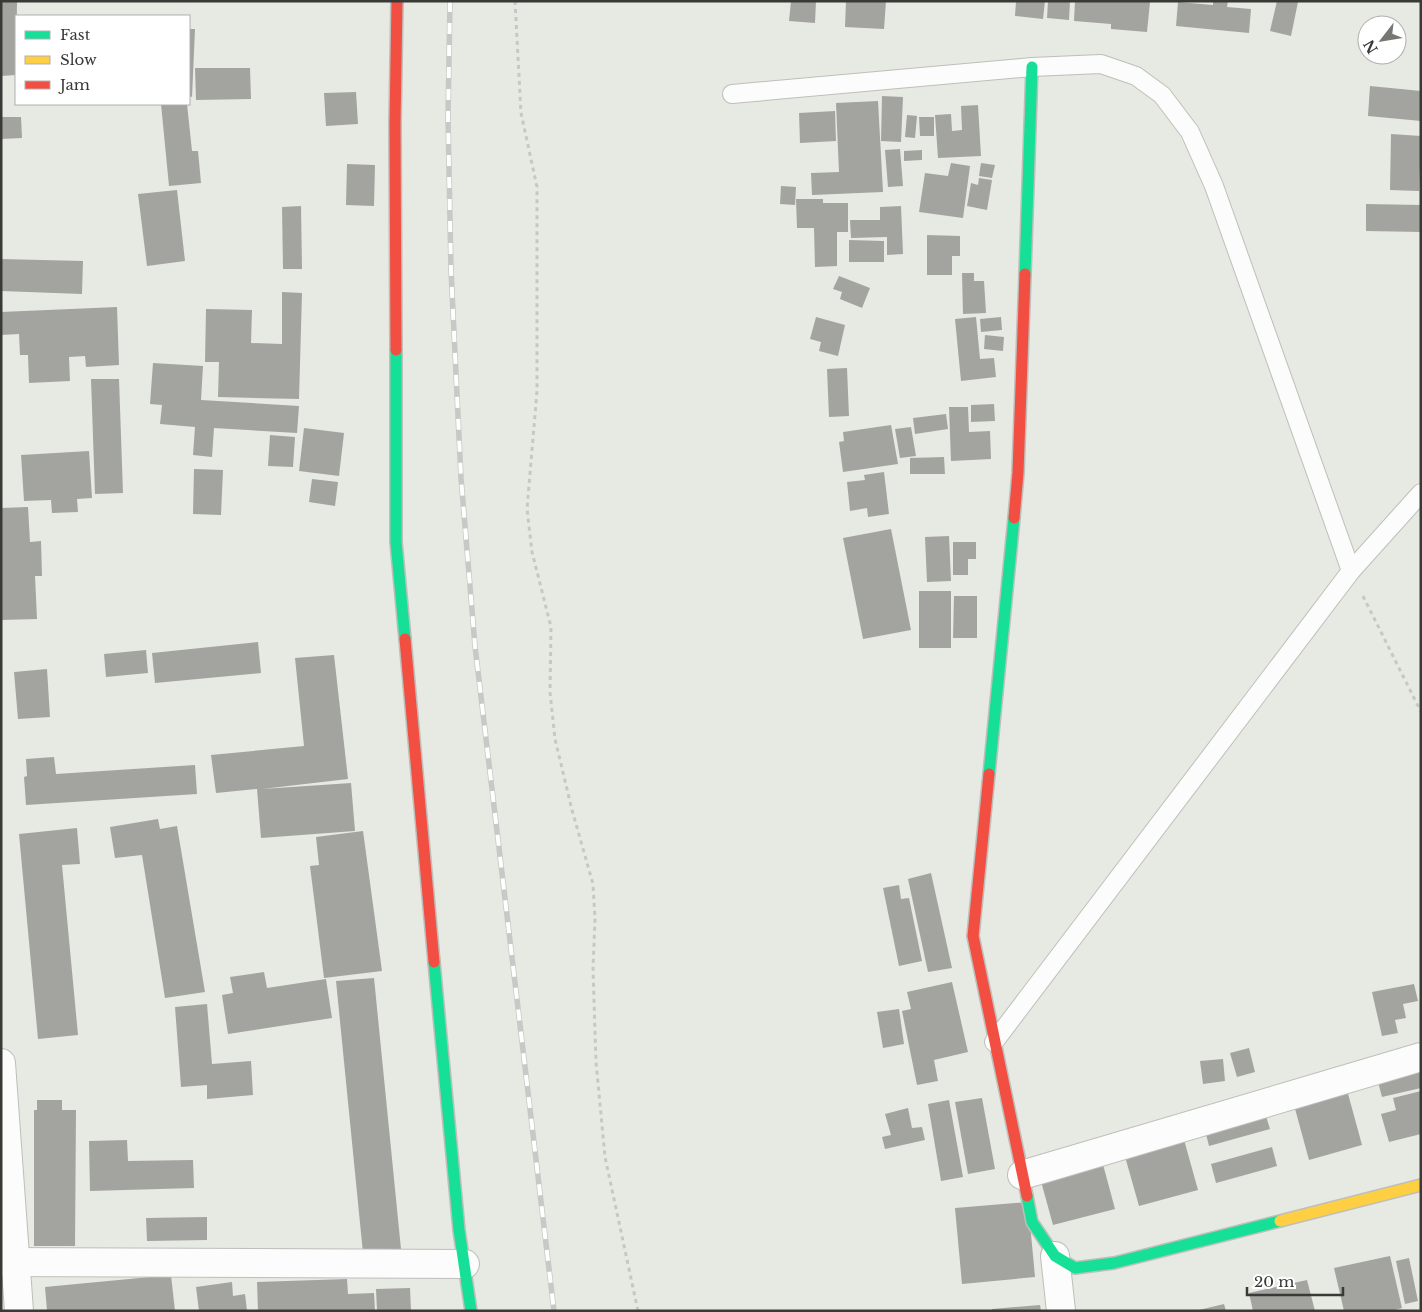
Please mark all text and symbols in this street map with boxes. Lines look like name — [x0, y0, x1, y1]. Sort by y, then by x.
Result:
legend — [15, 15, 190, 105]
north arrow — [1357, 15, 1407, 65]
text: Fast — [60, 25, 91, 44]
text: N — [1360, 36, 1382, 57]
text: Slow — [60, 50, 97, 69]
text: Jam — [58, 75, 90, 94]
scale bar — [1247, 1264, 1343, 1296]
text: 20 m — [1254, 1272, 1294, 1291]

